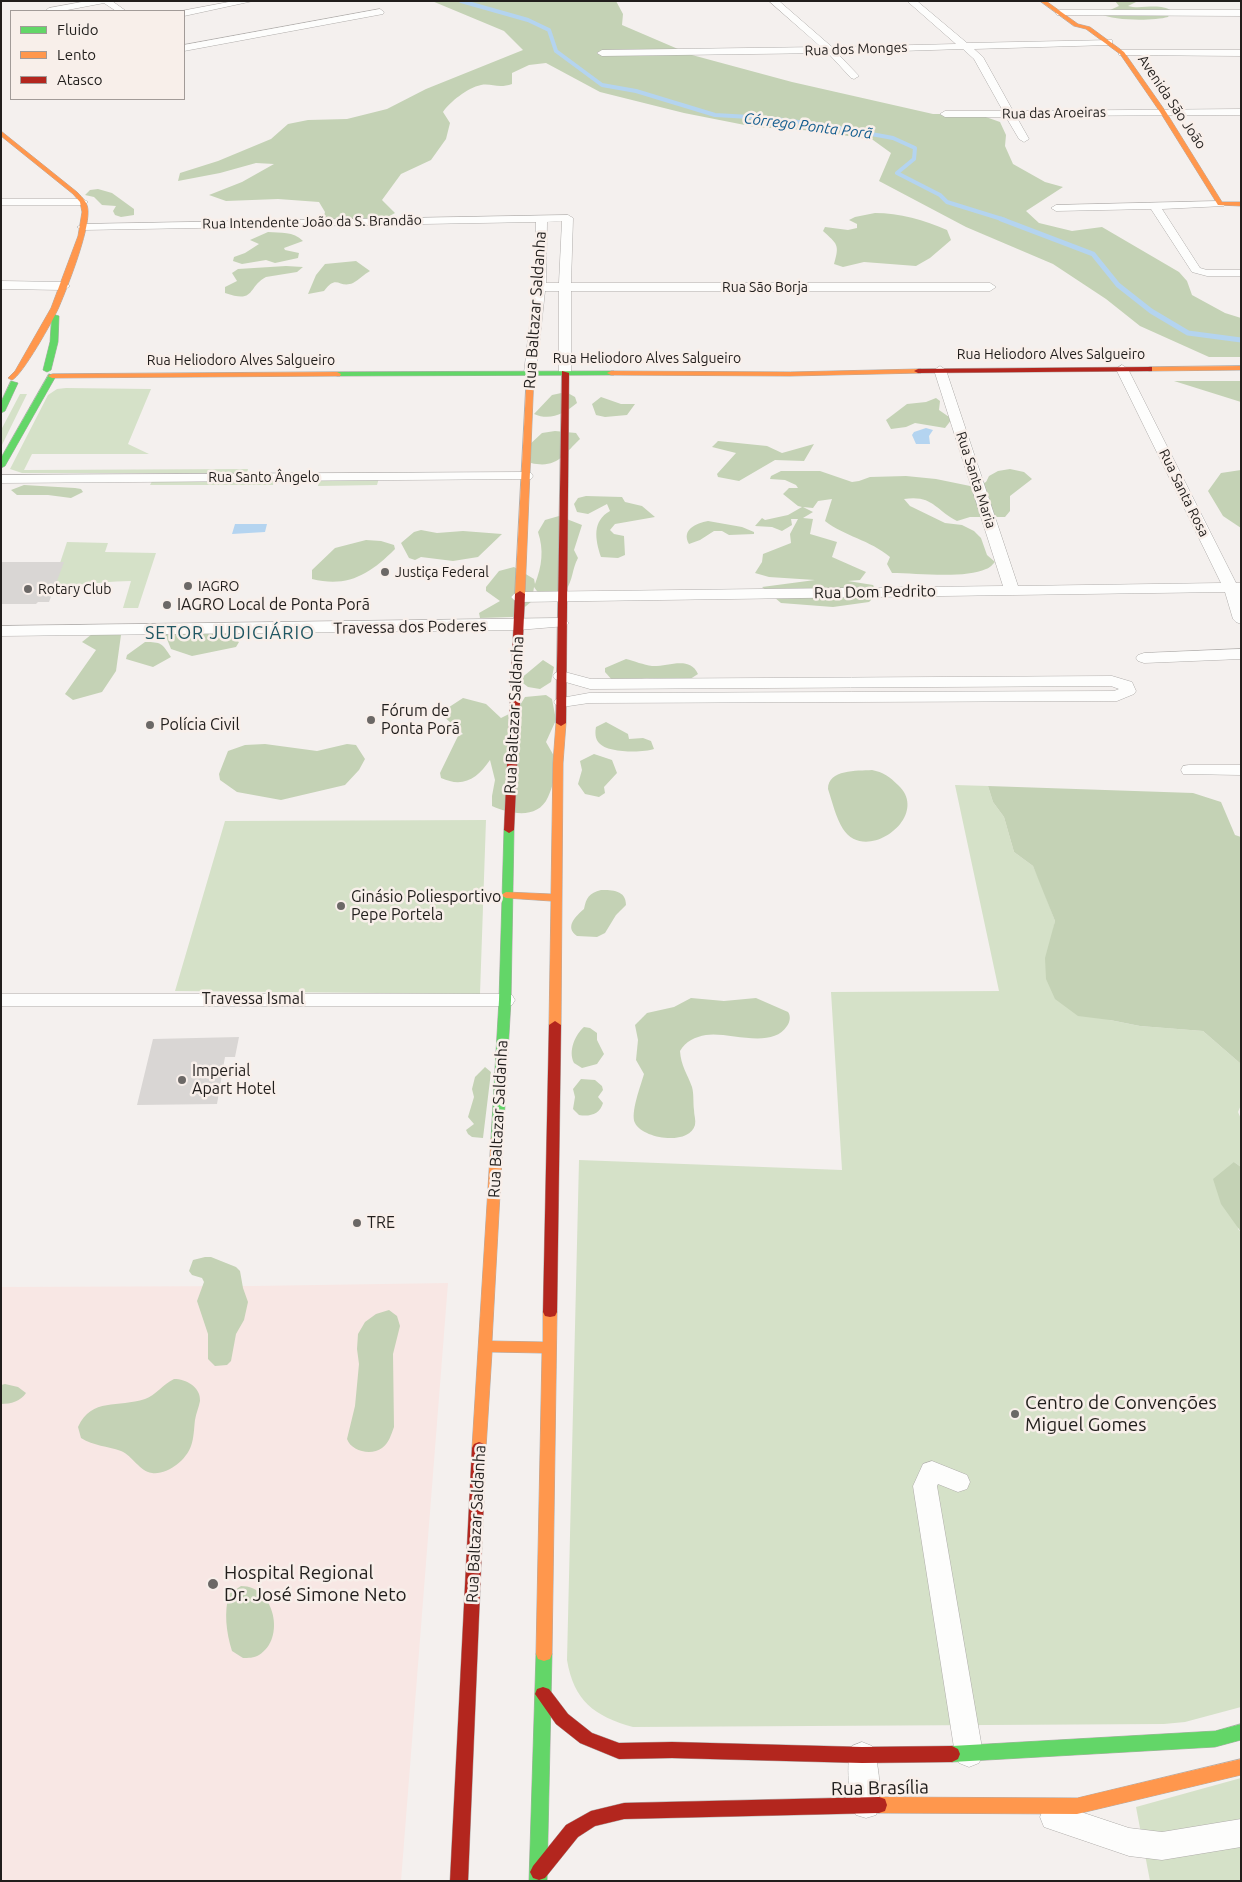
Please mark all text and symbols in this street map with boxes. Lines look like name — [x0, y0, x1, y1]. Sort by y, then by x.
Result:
legend — [10, 10, 185, 100]
text: Fluido — [57, 21, 99, 38]
street label: Rua dos Monges — [804, 39, 908, 59]
text: Lento — [57, 46, 96, 63]
street label: Avenida São João — [1134, 52, 1210, 152]
text: Atasco — [57, 71, 103, 88]
street label: Rua das Aroeiras — [1002, 104, 1106, 122]
water label: Córrego Ponta Porã — [743, 109, 873, 143]
street label: Rua Intendente João da S. Brandão — [202, 212, 422, 232]
street label: Rua Baltazar Saldanha — [520, 230, 550, 390]
street label: Rua São Borja — [722, 279, 808, 295]
street label: Rua Heliodoro Alves Salgueiro — [957, 346, 1145, 362]
street label: Rua Heliodoro Alves Salgueiro — [553, 350, 741, 366]
street label: Rua Heliodoro Alves Salgueiro — [147, 352, 335, 368]
street label: Rua Santa Maria — [952, 429, 1000, 531]
street label: Rua Santa Rosa — [1155, 446, 1213, 540]
street label: Rua Santo Ângelo — [208, 469, 320, 485]
place label: Justiça Federal — [395, 564, 489, 580]
marker: Justiça Federal — [379, 566, 391, 578]
place label: IAGRO — [198, 578, 239, 594]
marker: IAGRO — [182, 580, 194, 592]
place label: Rotary Club — [38, 581, 112, 597]
street label: Rua Dom Pedrito — [814, 581, 936, 603]
marker: Rotary Club — [22, 583, 34, 595]
place label: IAGRO Local de Ponta Porã — [177, 595, 370, 615]
marker: IAGRO Local de Ponta Porã — [161, 599, 173, 611]
street label: Travessa dos Poderes — [333, 616, 487, 638]
district label: SETOR JUDICIÁRIO — [143, 622, 317, 644]
street label: Rua Baltazar Saldanha — [500, 635, 528, 795]
place label: Fórum de Ponta Porã — [381, 701, 460, 739]
marker: Fórum de Ponta Porã — [365, 714, 377, 726]
place label: Polícia Civil — [160, 715, 240, 735]
marker: Polícia Civil — [144, 719, 156, 731]
place label: Ginásio Poliesportivo Pepe Portela — [351, 887, 501, 925]
marker: Ginásio Poliesportivo Pepe Portela — [335, 900, 347, 912]
street label: Travessa Ismal — [202, 989, 304, 1009]
street label: Rua Baltazar Saldanha — [484, 1039, 512, 1199]
place label: Imperial Apart Hotel — [192, 1061, 276, 1099]
marker: Imperial Apart Hotel — [176, 1074, 188, 1086]
place label: TRE — [367, 1213, 395, 1233]
marker: TRE — [351, 1217, 363, 1229]
place label: Centro de Convenções Miguel Gomes — [1025, 1392, 1217, 1436]
marker: Centro de Convenções Miguel Gomes — [1009, 1408, 1021, 1420]
street label: Rua Baltazar Saldanha — [462, 1444, 490, 1604]
place label: Hospital Regional Dr. José Simone Neto — [224, 1562, 407, 1606]
marker: Hospital Regional Dr. José Simone Neto — [206, 1577, 220, 1591]
street label: Rua Brasília — [831, 1776, 929, 1800]

